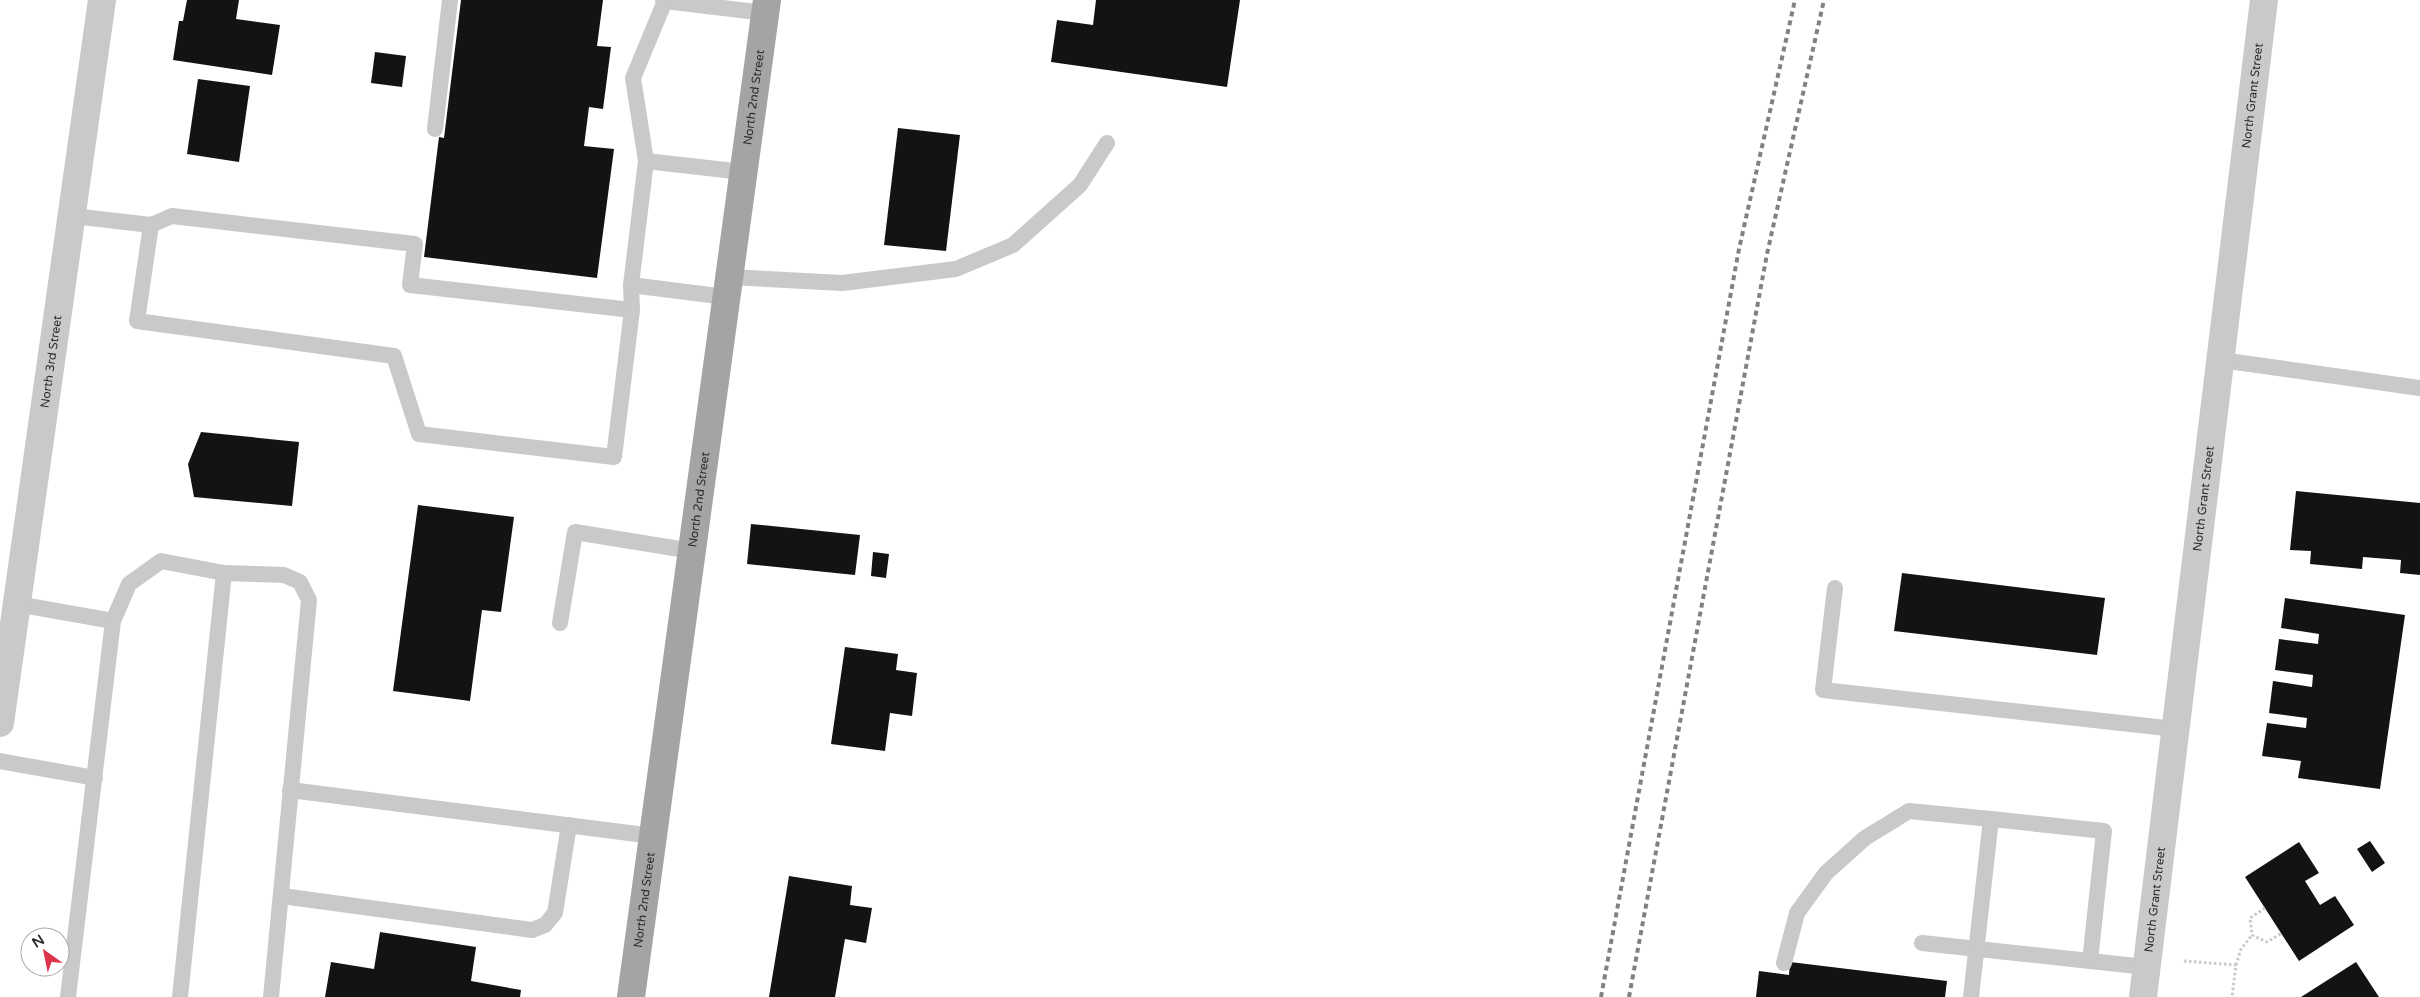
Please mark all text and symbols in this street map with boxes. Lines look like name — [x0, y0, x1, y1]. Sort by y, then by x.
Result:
street label: North Grant Street — [2239, 42, 2266, 149]
street label: North 2nd Street — [740, 48, 767, 146]
street label: North 3rd Street — [38, 314, 65, 409]
street label: North Grant Street — [2190, 445, 2217, 552]
street label: North 2nd Street — [685, 451, 712, 548]
street label: North Grant Street — [2141, 846, 2168, 953]
street label: North 2nd Street — [631, 851, 658, 949]
north arrow — [20, 927, 70, 977]
text: N — [29, 931, 48, 952]

